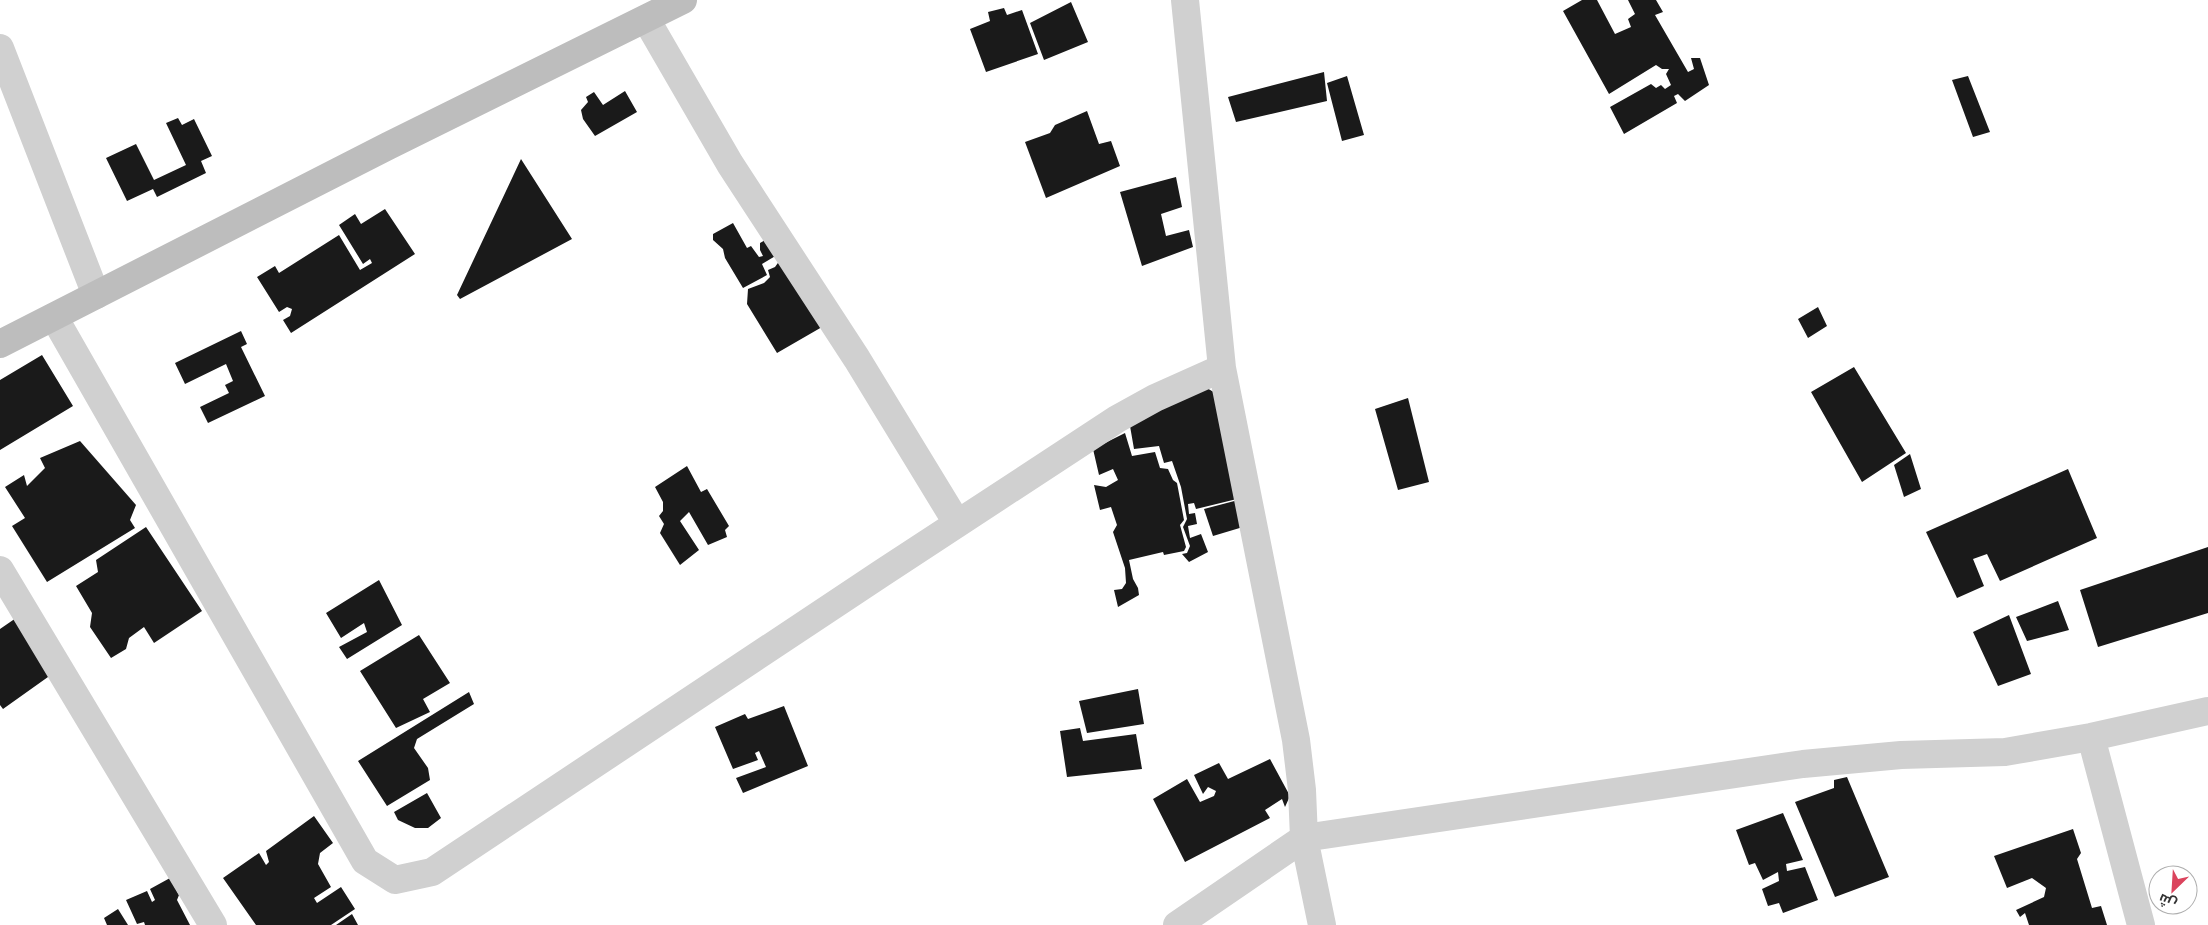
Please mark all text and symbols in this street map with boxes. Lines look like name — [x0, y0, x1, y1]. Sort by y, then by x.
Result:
north arrow — [2148, 865, 2198, 915]
text: ش — [2156, 890, 2179, 914]

